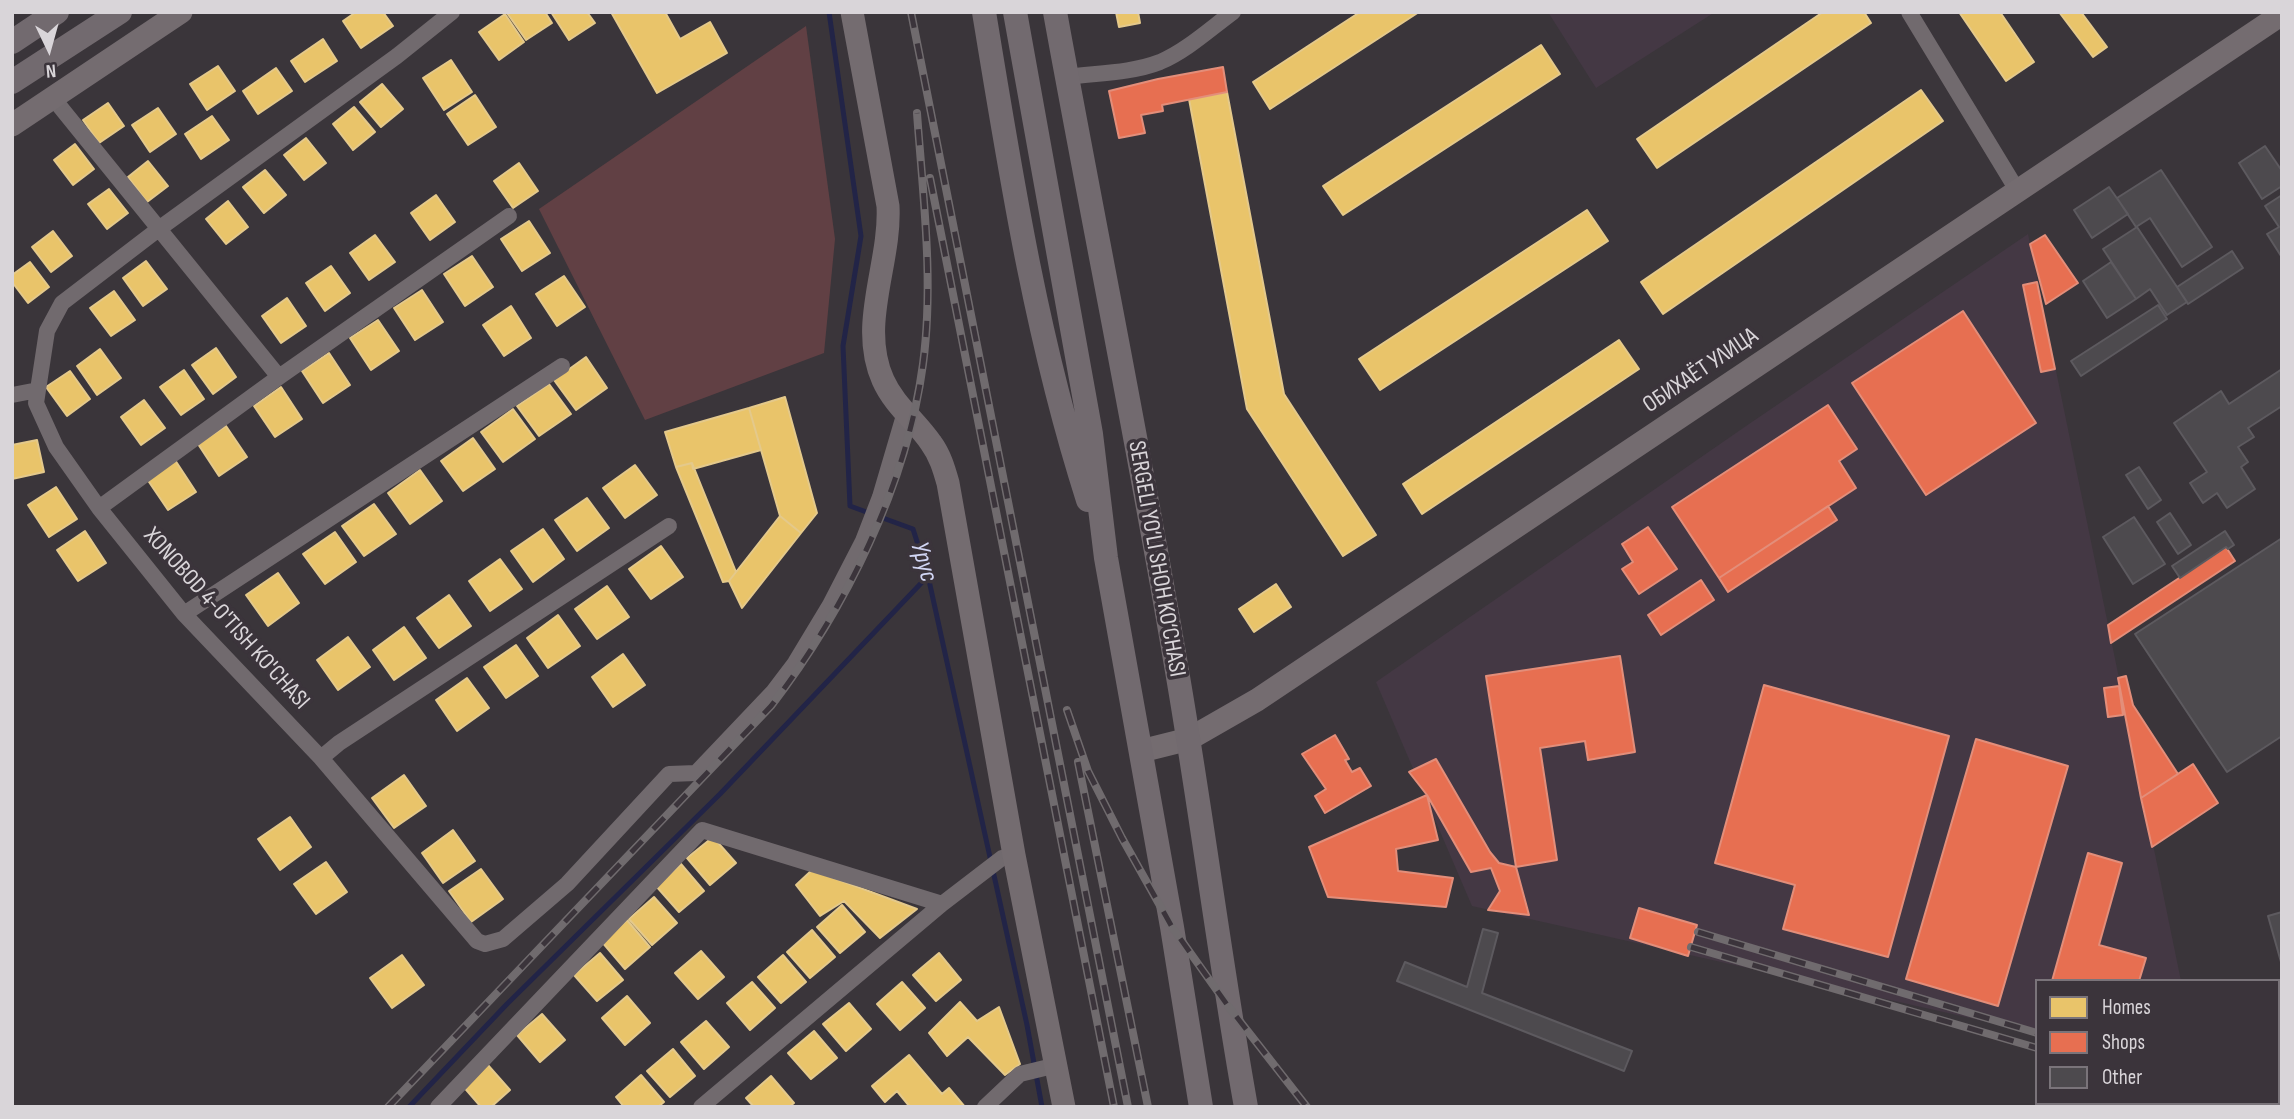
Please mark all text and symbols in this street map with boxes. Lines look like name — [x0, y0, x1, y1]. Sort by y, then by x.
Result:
north arrow — [14, 14, 84, 84]
text: N — [45, 59, 57, 82]
street label: ОБИХАЁТ УЛИЦА — [1638, 322, 1764, 420]
street label: SERGELI YO‘LI SHOH KO‘CHASI — [1121, 439, 1191, 679]
street label: XONOBOD 4-O'TISH KO'CHASI — [137, 522, 315, 716]
water label: Урус — [903, 539, 943, 585]
legend — [2035, 979, 2280, 1105]
text: Homes — [2102, 995, 2151, 1020]
text: Shops — [2102, 1030, 2145, 1055]
text: Other — [2102, 1065, 2142, 1090]

